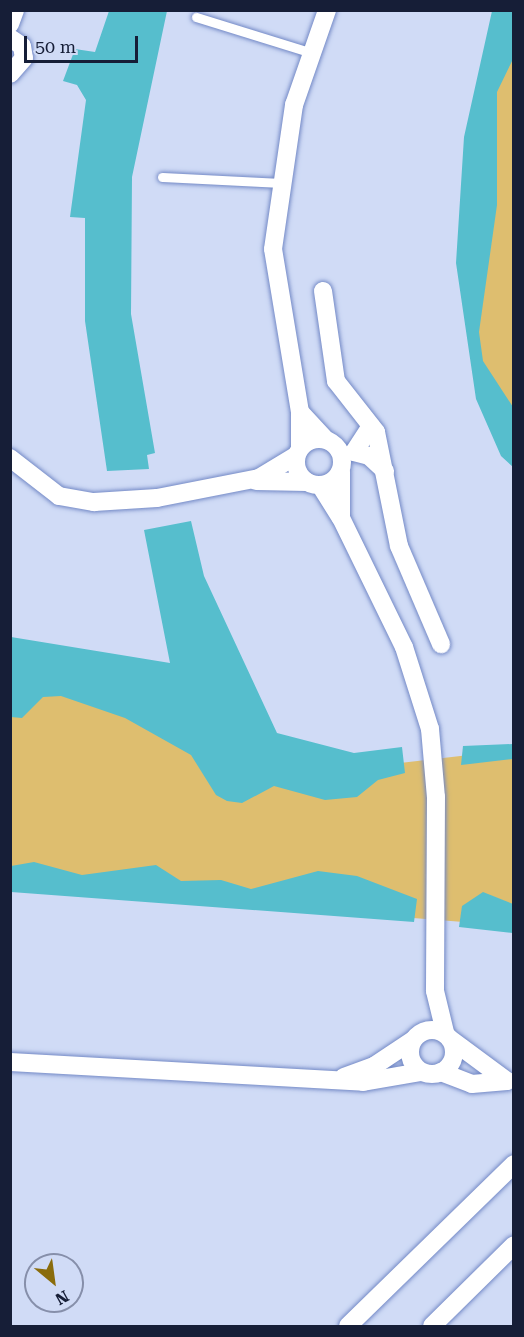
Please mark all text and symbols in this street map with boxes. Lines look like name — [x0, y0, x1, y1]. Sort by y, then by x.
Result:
scale bar — [27, 24, 141, 62]
text: 50 m — [35, 36, 76, 57]
north arrow — [24, 1253, 84, 1313]
text: N — [52, 1286, 72, 1309]

